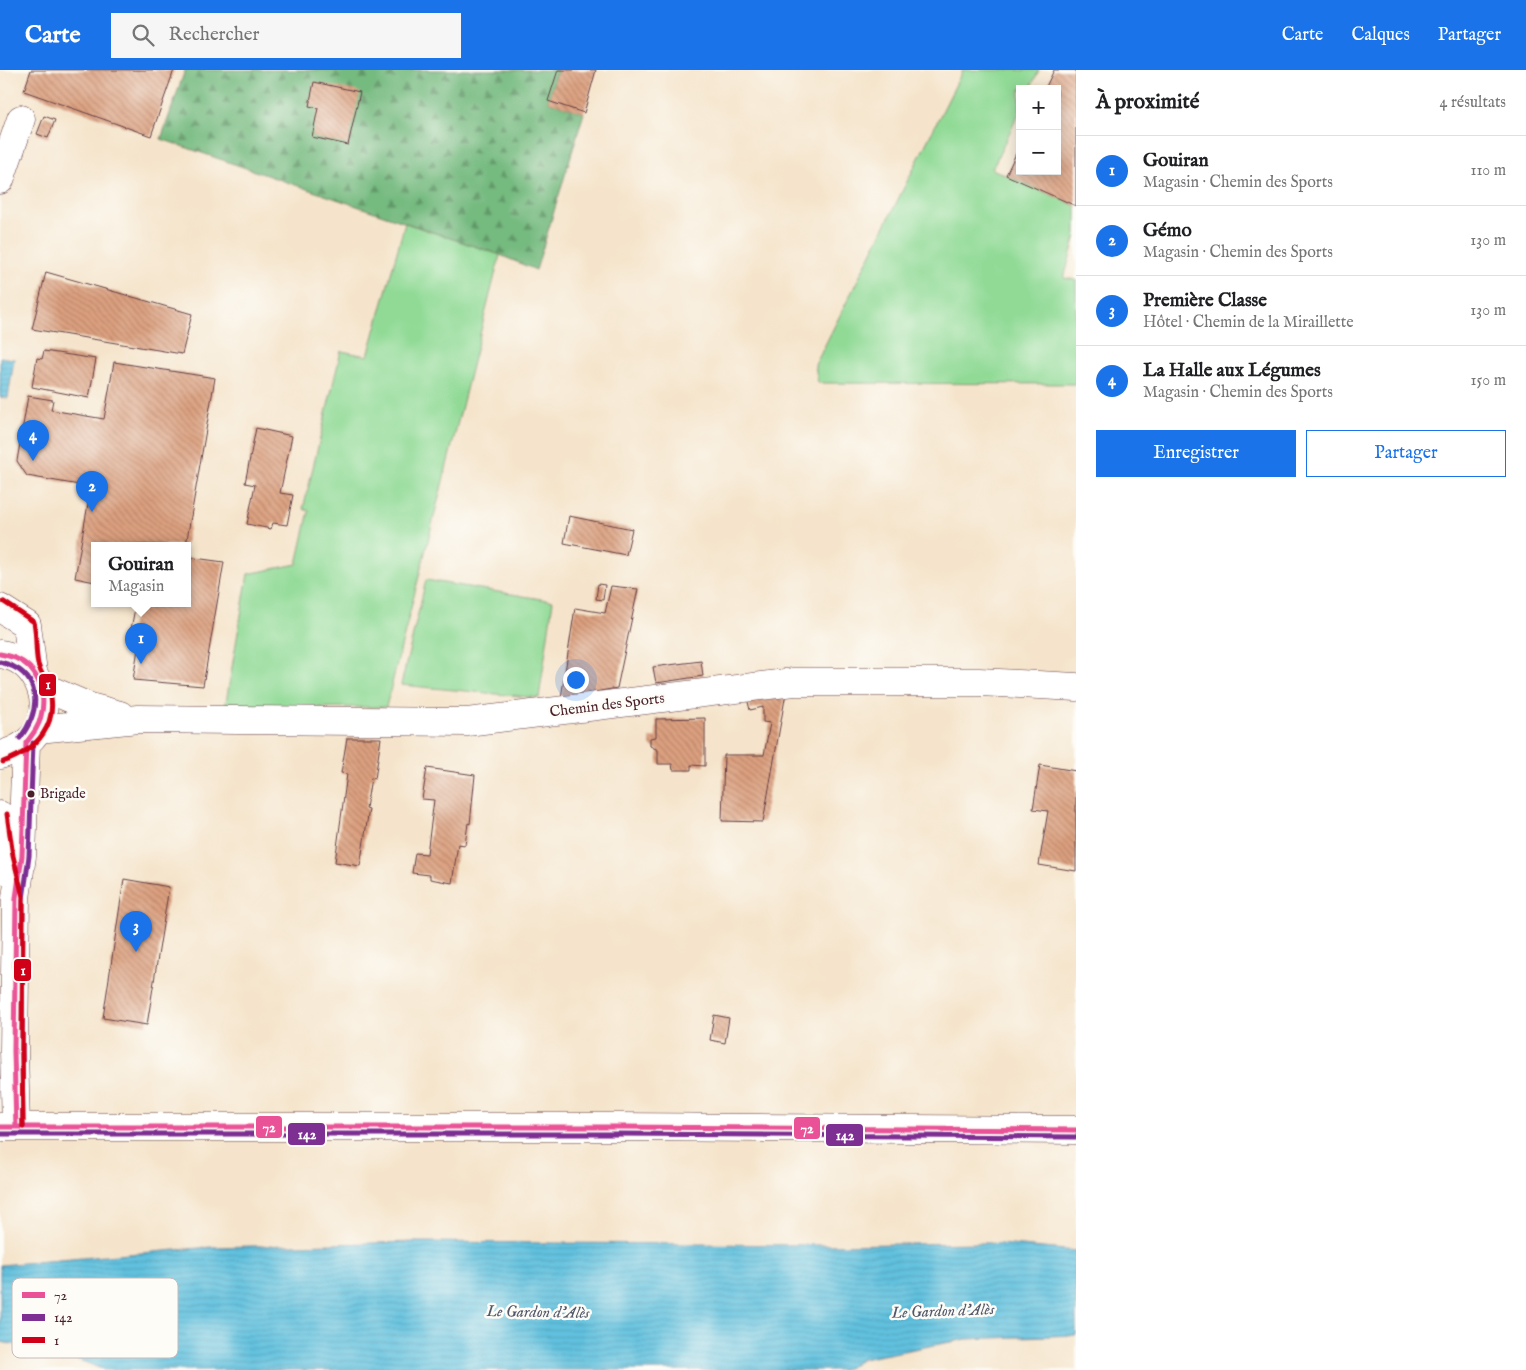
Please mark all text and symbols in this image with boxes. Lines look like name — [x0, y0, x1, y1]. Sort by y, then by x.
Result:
search box — [111, 13, 461, 58]
text: Carte — [25, 20, 81, 51]
icon: search — [129, 21, 157, 49]
text: Rechercher — [169, 23, 260, 47]
text: Carte — [1282, 24, 1323, 47]
text: Calques — [1351, 24, 1410, 47]
text: Partager — [1438, 24, 1501, 47]
map controls — [1016, 85, 1061, 175]
button: + — [1016, 85, 1061, 130]
text: À proximité — [1096, 89, 1199, 116]
text: 4 résultats — [1440, 93, 1506, 113]
button: − — [1016, 130, 1061, 175]
text: Gouiran — [1143, 149, 1209, 173]
text: 1 — [1109, 161, 1115, 181]
text: 110 m — [1470, 161, 1506, 181]
text: Magasin · Chemin des Sports — [1143, 173, 1333, 193]
text: Gémo — [1143, 219, 1192, 243]
text: 2 — [1108, 231, 1116, 251]
text: 130 m — [1470, 231, 1506, 251]
text: Magasin · Chemin des Sports — [1143, 243, 1333, 263]
text: Première Classe — [1143, 289, 1267, 313]
text: 3 — [1109, 301, 1115, 321]
text: 130 m — [1470, 301, 1506, 321]
text: Hôtel · Chemin de la Miraillette — [1143, 313, 1354, 333]
text: La Halle aux Légumes — [1143, 359, 1321, 383]
text: 4 — [1108, 371, 1116, 391]
text: 150 m — [1471, 371, 1506, 391]
text: Magasin · Chemin des Sports — [1143, 383, 1333, 403]
pin: 4 — [17, 420, 49, 461]
button: Enregistrer — [1096, 430, 1296, 477]
button: Partager — [1306, 430, 1506, 477]
pin: 2 — [76, 471, 108, 512]
popup — [91, 542, 191, 607]
text: Gouiran — [108, 553, 174, 577]
text: Magasin — [108, 577, 164, 597]
pin: 1 — [125, 623, 157, 664]
your location — [563, 667, 589, 693]
line badge: 1 — [38, 673, 57, 697]
text: 1 — [45, 676, 51, 694]
street label: Chemin des Sports — [548, 689, 666, 721]
place label: Brigade — [40, 785, 86, 803]
marker: Brigade — [26, 789, 36, 799]
pin: 3 — [120, 911, 152, 952]
line badge: 1 — [13, 958, 32, 982]
text: 1 — [20, 962, 26, 980]
line badge: 72 — [255, 1115, 283, 1139]
line badge: 72 — [793, 1116, 821, 1140]
text: 72 — [262, 1119, 276, 1137]
text: 72 — [800, 1120, 814, 1138]
line badge: 142 — [287, 1122, 326, 1146]
line badge: 142 — [825, 1123, 864, 1147]
text: 142 — [298, 1126, 317, 1144]
text: 142 — [836, 1127, 855, 1145]
legend — [12, 1278, 178, 1358]
text: 72 — [54, 1287, 68, 1305]
water label: Le Gardon d'Alès — [890, 1300, 995, 1324]
water label: Le Gardon d'Alès — [485, 1302, 590, 1324]
text: 142 — [54, 1309, 73, 1327]
text: 1 — [54, 1332, 59, 1350]

